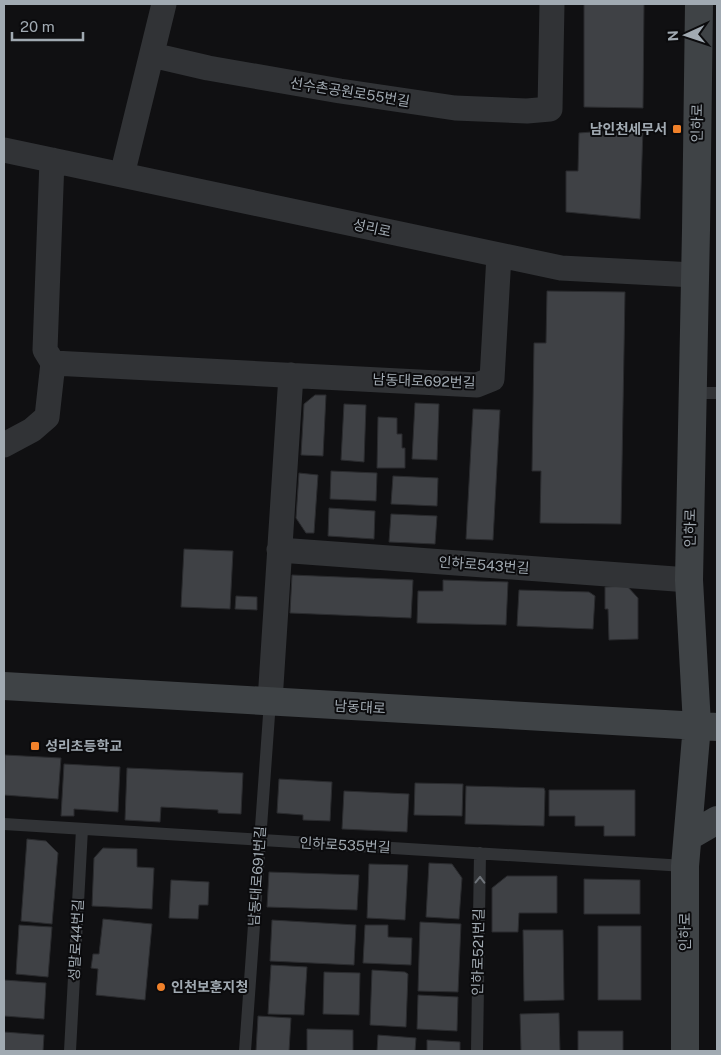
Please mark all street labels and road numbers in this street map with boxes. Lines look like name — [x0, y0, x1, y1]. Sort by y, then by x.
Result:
street label: 선수촌공원로55번길 — [289, 75, 411, 109]
street label: 인하로 — [689, 103, 705, 142]
street label: 성리로 — [351, 216, 393, 240]
street label: 남동대로692번길 — [372, 371, 476, 391]
street label: 인하로 — [682, 508, 698, 547]
street label: 인하로543번길 — [438, 554, 530, 576]
street label: 남동대로 — [334, 698, 386, 716]
street label: 남동대로691번길 — [246, 825, 268, 927]
street label: 인하로535번길 — [299, 835, 391, 855]
street label: 성말로44번길 — [66, 899, 86, 981]
street label: 인하로521번길 — [469, 908, 487, 996]
street label: 인하로 — [677, 913, 693, 951]

